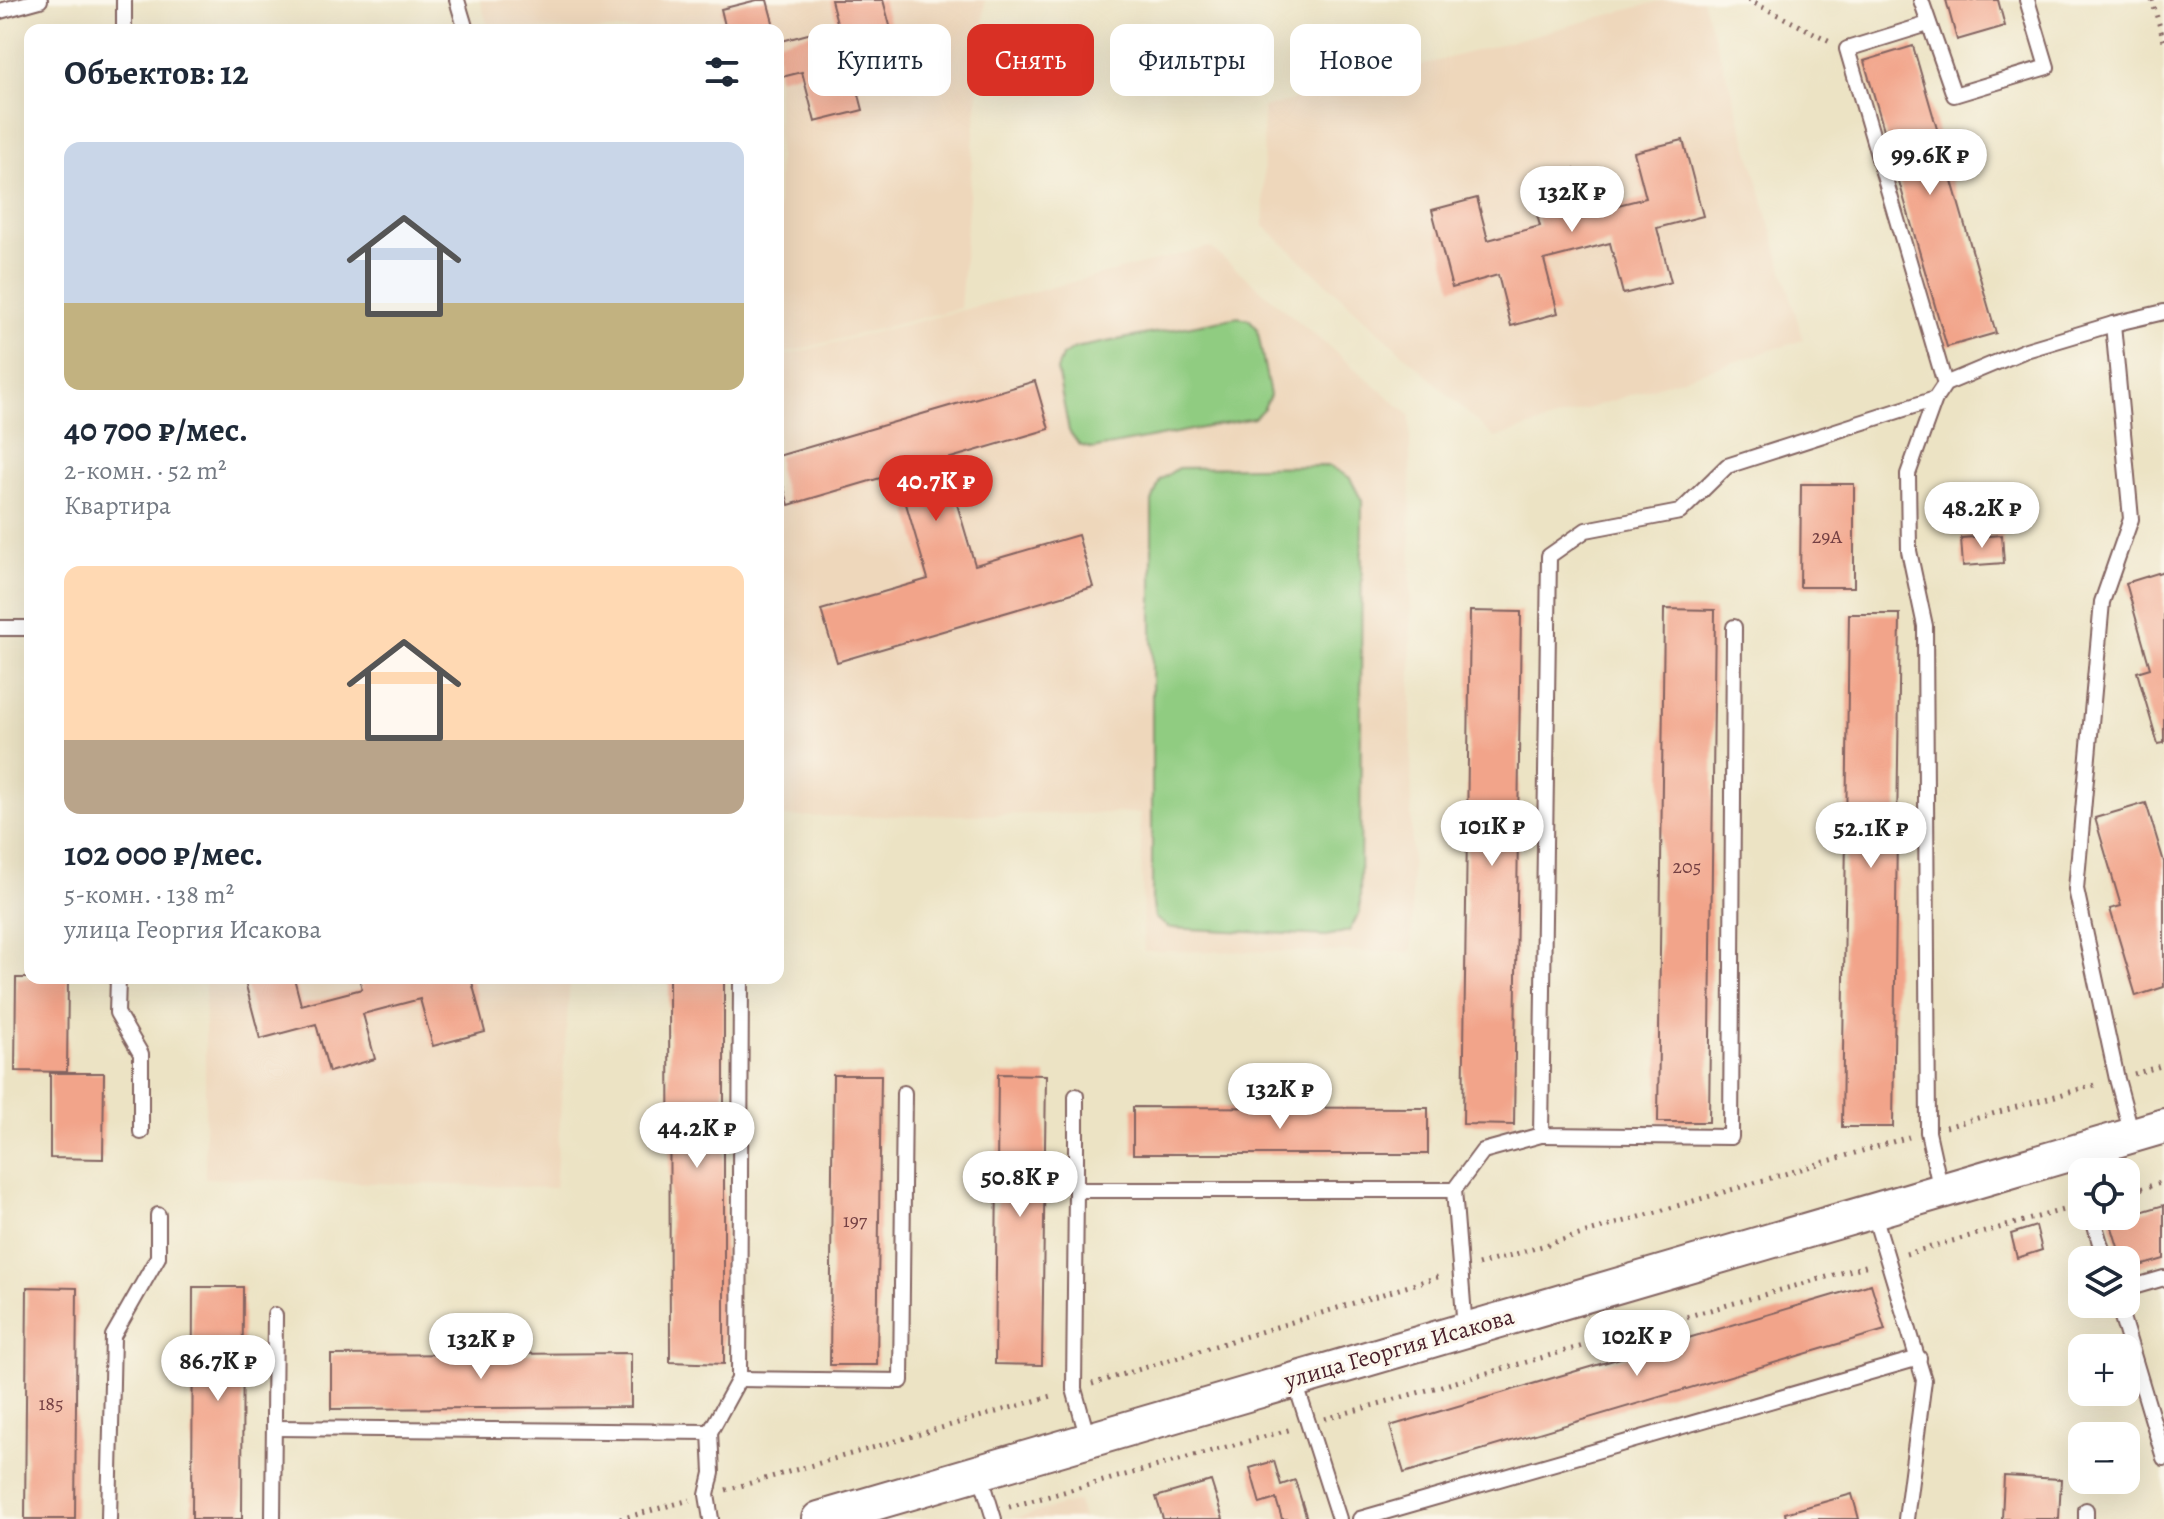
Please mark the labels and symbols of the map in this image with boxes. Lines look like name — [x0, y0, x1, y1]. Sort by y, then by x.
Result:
pin: 99.6K ₽ — [1856, 129, 2004, 197]
pin: 132K ₽ — [1507, 166, 1637, 234]
pin: 40.7K ₽ — [862, 455, 1010, 523]
pin: 48.2K ₽ — [1908, 482, 2056, 550]
house number: 29А — [1812, 523, 1842, 550]
pin: 101K ₽ — [1427, 800, 1557, 868]
pin: 52.1K ₽ — [1797, 802, 1945, 870]
house number: 205 — [1673, 853, 1701, 880]
pin: 132K ₽ — [1215, 1063, 1345, 1131]
pin: 44.2K ₽ — [623, 1102, 771, 1170]
pin: 50.8K ₽ — [946, 1151, 1094, 1219]
house number: 197 — [843, 1207, 868, 1234]
street label: улица Георгия Исакова — [1279, 1300, 1518, 1396]
pin: 102K ₽ — [1572, 1310, 1702, 1378]
pin: 132K ₽ — [416, 1313, 546, 1381]
pin: 86.7K ₽ — [144, 1335, 292, 1403]
house number: 185 — [38, 1390, 64, 1417]

